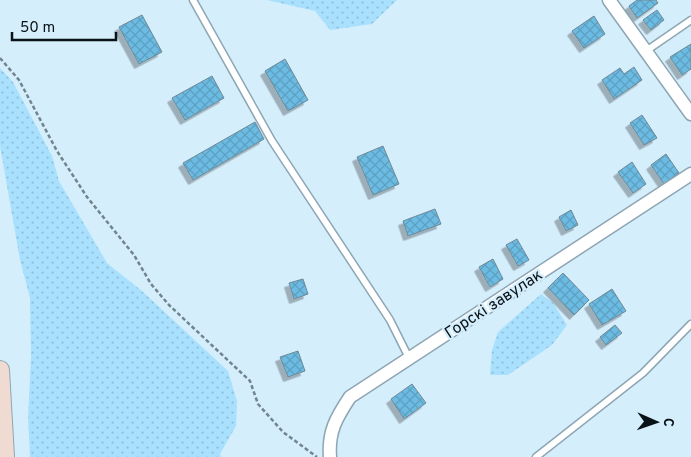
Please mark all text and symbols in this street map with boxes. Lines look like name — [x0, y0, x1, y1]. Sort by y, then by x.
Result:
scale bar — [12, 10, 116, 42]
text: 50 m — [20, 19, 55, 38]
street label: Горскі завулак — [441, 266, 547, 344]
north arrow — [631, 397, 681, 447]
text: С — [659, 418, 676, 427]

